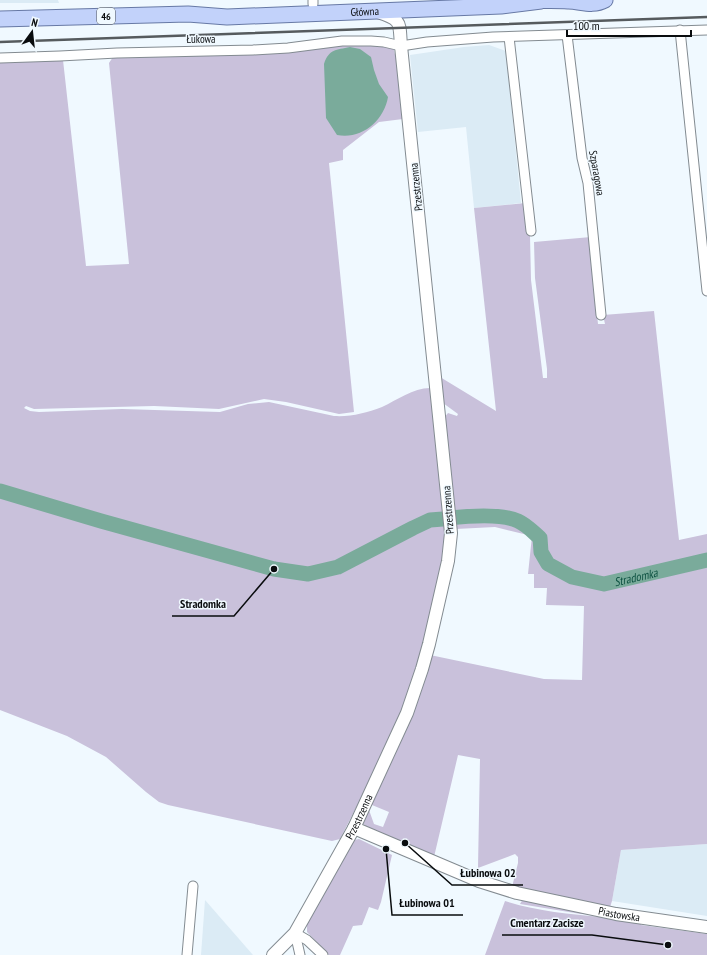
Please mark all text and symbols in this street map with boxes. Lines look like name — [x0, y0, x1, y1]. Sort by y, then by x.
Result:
street label: Główna — [350, 4, 379, 19]
road number: 46 — [97, 8, 115, 24]
north arrow — [12, 12, 52, 52]
scale bar — [567, 12, 691, 38]
text: N — [30, 15, 39, 30]
text: 100 m — [573, 18, 600, 33]
street label: Łukowa — [187, 32, 215, 46]
street label: Szparagowa — [586, 149, 608, 197]
street label: Przestrzenna — [407, 162, 425, 212]
street label: Przestrzenna — [439, 485, 457, 535]
water label: Stradomka — [612, 564, 660, 589]
callout: Stradomka — [172, 592, 234, 616]
text: Stradomka — [180, 596, 226, 611]
street label: Przestrzenna — [342, 792, 376, 842]
callout: Łubinowa 02 — [452, 861, 523, 885]
text: Łubinowa 02 — [460, 865, 516, 880]
callout: Łubinowa 01 — [392, 891, 463, 915]
text: Łubinowa 01 — [399, 895, 455, 910]
street label: Piastowska — [597, 903, 641, 924]
callout: Cmentarz Zacisze — [502, 911, 592, 935]
text: Cmentarz Zacisze — [510, 915, 584, 930]

